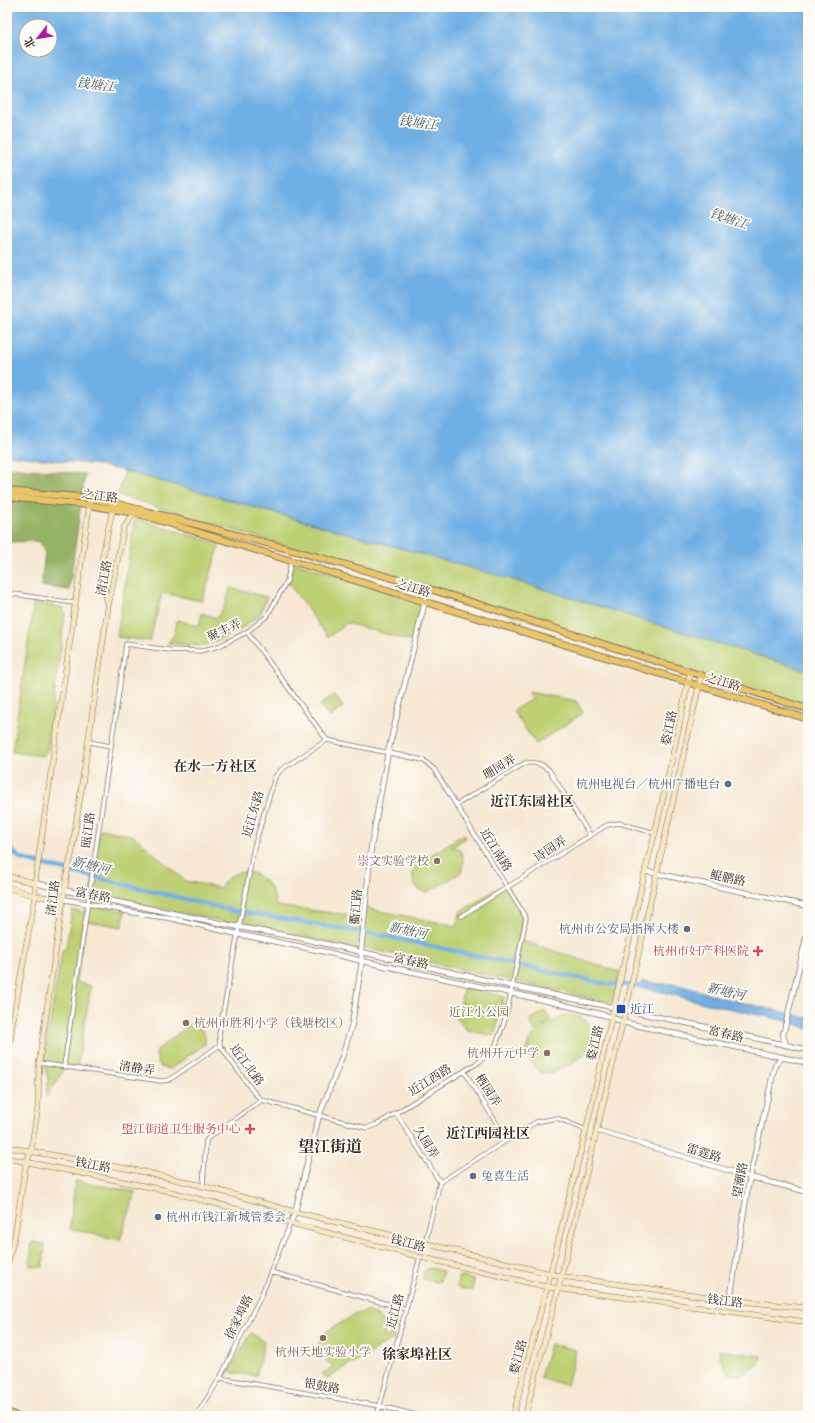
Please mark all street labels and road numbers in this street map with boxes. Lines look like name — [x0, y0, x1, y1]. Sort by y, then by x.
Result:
street label: 之江路 — [81, 487, 119, 506]
street label: 清江路 — [94, 559, 115, 597]
street label: 之江路 — [393, 576, 432, 601]
street label: 聚丰弄 — [205, 616, 244, 645]
street label: 之江路 — [703, 670, 742, 695]
street label: 婺江路 — [658, 709, 681, 747]
street label: 珊园弄 — [480, 752, 519, 783]
street label: 近江东路 — [240, 789, 267, 839]
street label: 瓯江路 — [79, 811, 98, 849]
street label: 近江南路 — [476, 826, 515, 875]
street label: 诗园弄 — [531, 833, 569, 866]
street label: 鲲鹏路 — [709, 867, 747, 890]
street label: 清江路 — [44, 879, 63, 917]
street label: 富春路 — [74, 885, 112, 906]
street label: 衢江路 — [347, 888, 366, 926]
street label: 富春路 — [392, 950, 430, 973]
street label: 富春路 — [707, 1023, 745, 1046]
street label: 婺江路 — [584, 1024, 607, 1062]
street label: 近江北路 — [226, 1041, 267, 1089]
street label: 清静弄 — [118, 1059, 156, 1078]
street label: 近江西路 — [406, 1061, 455, 1100]
street label: 栖园弄 — [471, 1071, 504, 1109]
street label: 久园弄 — [410, 1123, 441, 1162]
street label: 雷霆路 — [684, 1141, 723, 1166]
street label: 钱江路 — [74, 1155, 112, 1176]
street label: 望潮路 — [730, 1161, 751, 1199]
street label: 钱江路 — [389, 1232, 427, 1255]
street label: 徐家埠路 — [222, 1292, 257, 1342]
street label: 近江路 — [384, 1292, 407, 1330]
street label: 钱江路 — [706, 1292, 744, 1311]
street label: 婺江路 — [507, 1338, 530, 1376]
street label: 银鼓路 — [303, 1376, 341, 1397]

